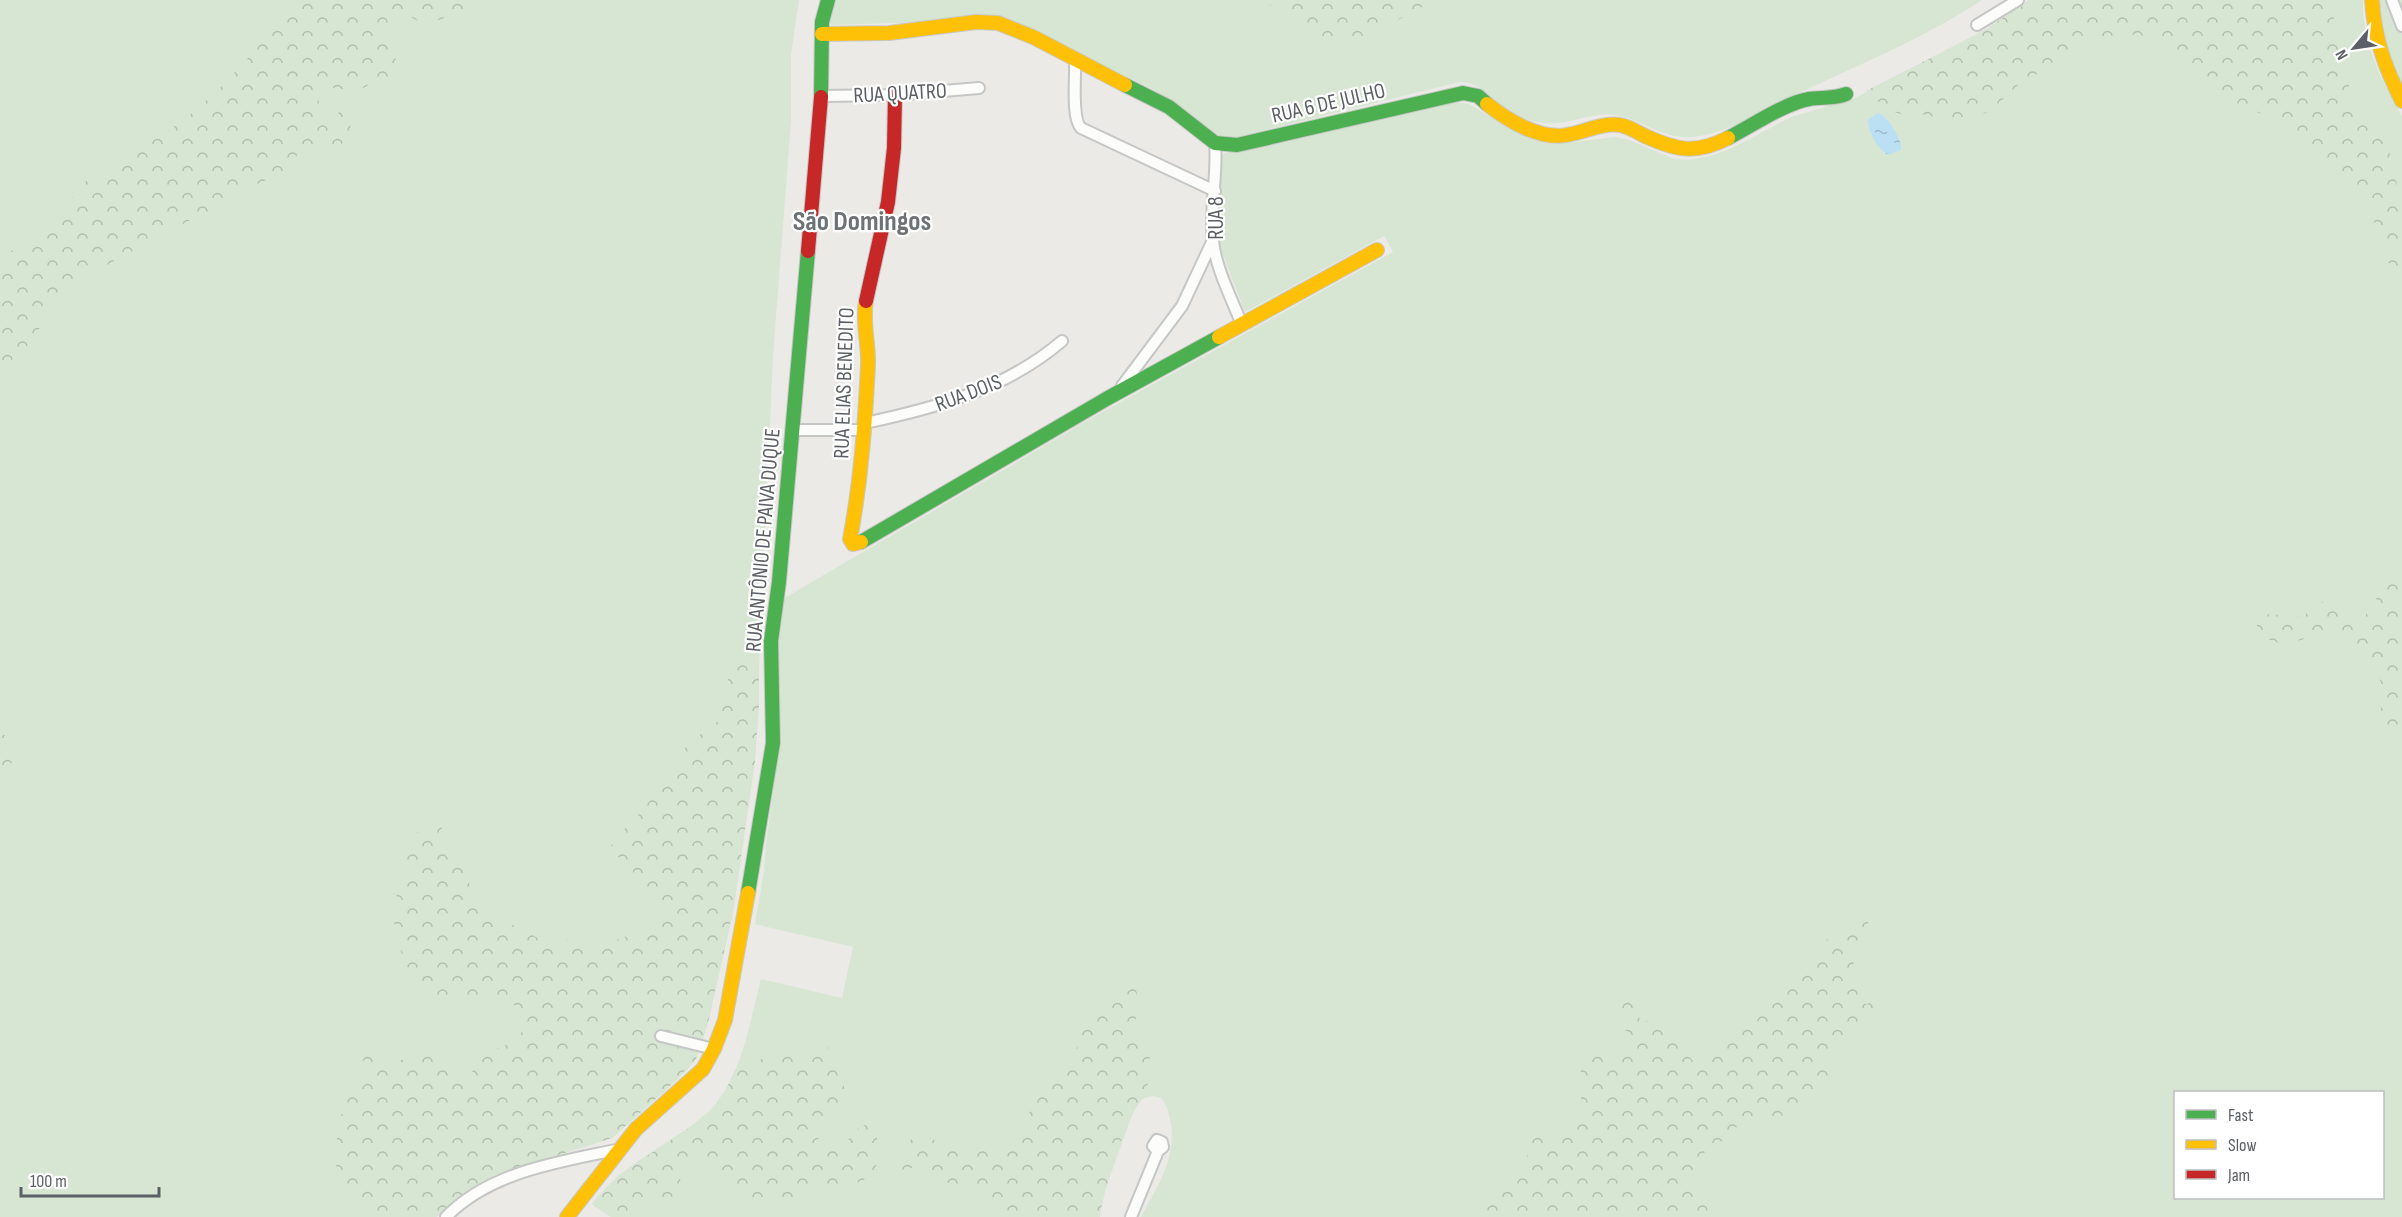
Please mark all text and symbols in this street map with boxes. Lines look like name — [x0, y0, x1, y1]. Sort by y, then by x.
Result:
north arrow — [2324, 18, 2384, 78]
text: N — [2332, 46, 2353, 63]
street label: RUA 6 DE JULHO — [1269, 77, 1388, 130]
street label: RUA QUATRO — [853, 78, 948, 109]
street label: RUA 8 — [1203, 196, 1230, 240]
district label: São Domingos — [793, 205, 931, 238]
street label: RUA ELIAS BENEDITO — [828, 307, 861, 459]
street label: RUA DOIS — [931, 368, 1006, 418]
street label: RUA ANTÔNIO DE PAIVA DUQUE — [740, 427, 787, 653]
legend — [2174, 1091, 2384, 1199]
text: Fast — [2228, 1105, 2254, 1126]
text: Slow — [2228, 1135, 2257, 1156]
scale bar — [21, 1160, 159, 1198]
text: Jam — [2227, 1165, 2250, 1186]
text: 100 m — [30, 1171, 67, 1192]

